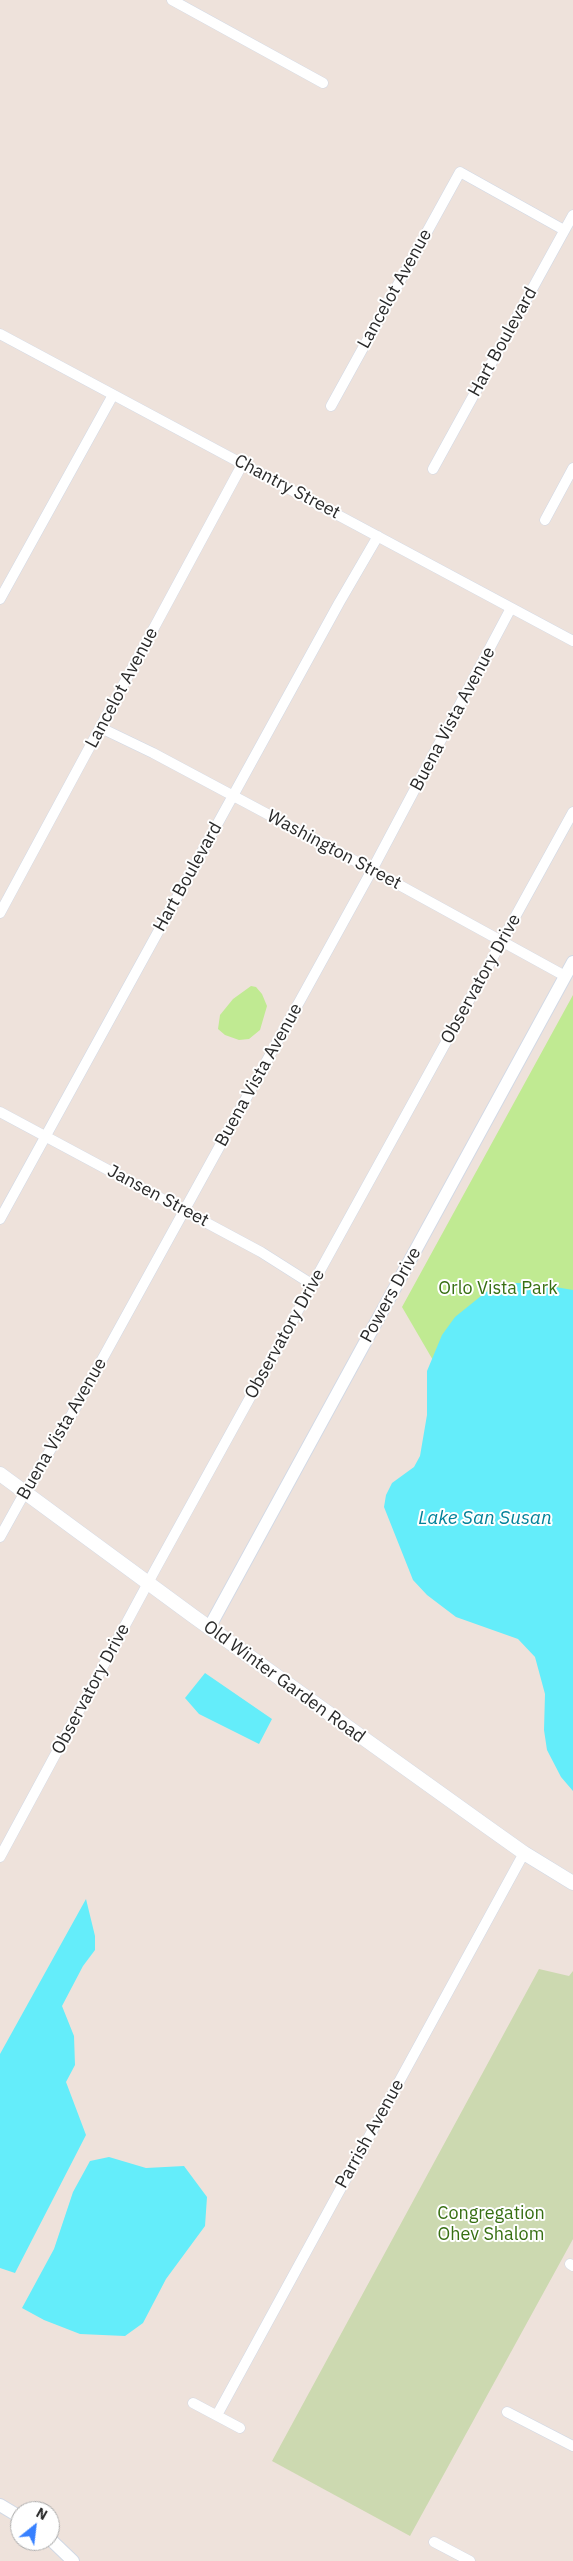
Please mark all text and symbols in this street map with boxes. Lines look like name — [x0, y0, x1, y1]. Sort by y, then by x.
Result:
street label: Lancelot Avenue — [353, 225, 437, 353]
street label: Hart Boulevard — [464, 284, 542, 400]
street label: Chantry Street — [230, 450, 344, 524]
street label: Lancelot Avenue — [81, 624, 163, 752]
street label: Buena Vista Avenue — [406, 643, 500, 795]
street label: Washington Street — [263, 806, 405, 894]
street label: Hart Boulevard — [149, 819, 227, 935]
street label: Observatory Drive — [436, 910, 526, 1048]
street label: Buena Vista Avenue — [211, 1000, 307, 1150]
street label: Jansen Street — [104, 1160, 212, 1232]
street label: Powers Drive — [356, 1244, 426, 1346]
street label: Observatory Drive — [240, 1265, 330, 1403]
park label: Orlo Vista Park — [438, 1278, 558, 1300]
street label: Buena Vista Avenue — [13, 1354, 111, 1504]
water label: Lake San Susan — [418, 1508, 552, 1530]
street label: Old Winter Garden Road — [199, 1616, 369, 1748]
street label: Observatory Drive — [47, 1620, 135, 1758]
street label: Parrish Avenue — [331, 2076, 409, 2192]
park label: Congregation Ohev Shalom — [437, 2203, 545, 2246]
north arrow — [10, 2501, 60, 2551]
text: N — [33, 2503, 51, 2524]

